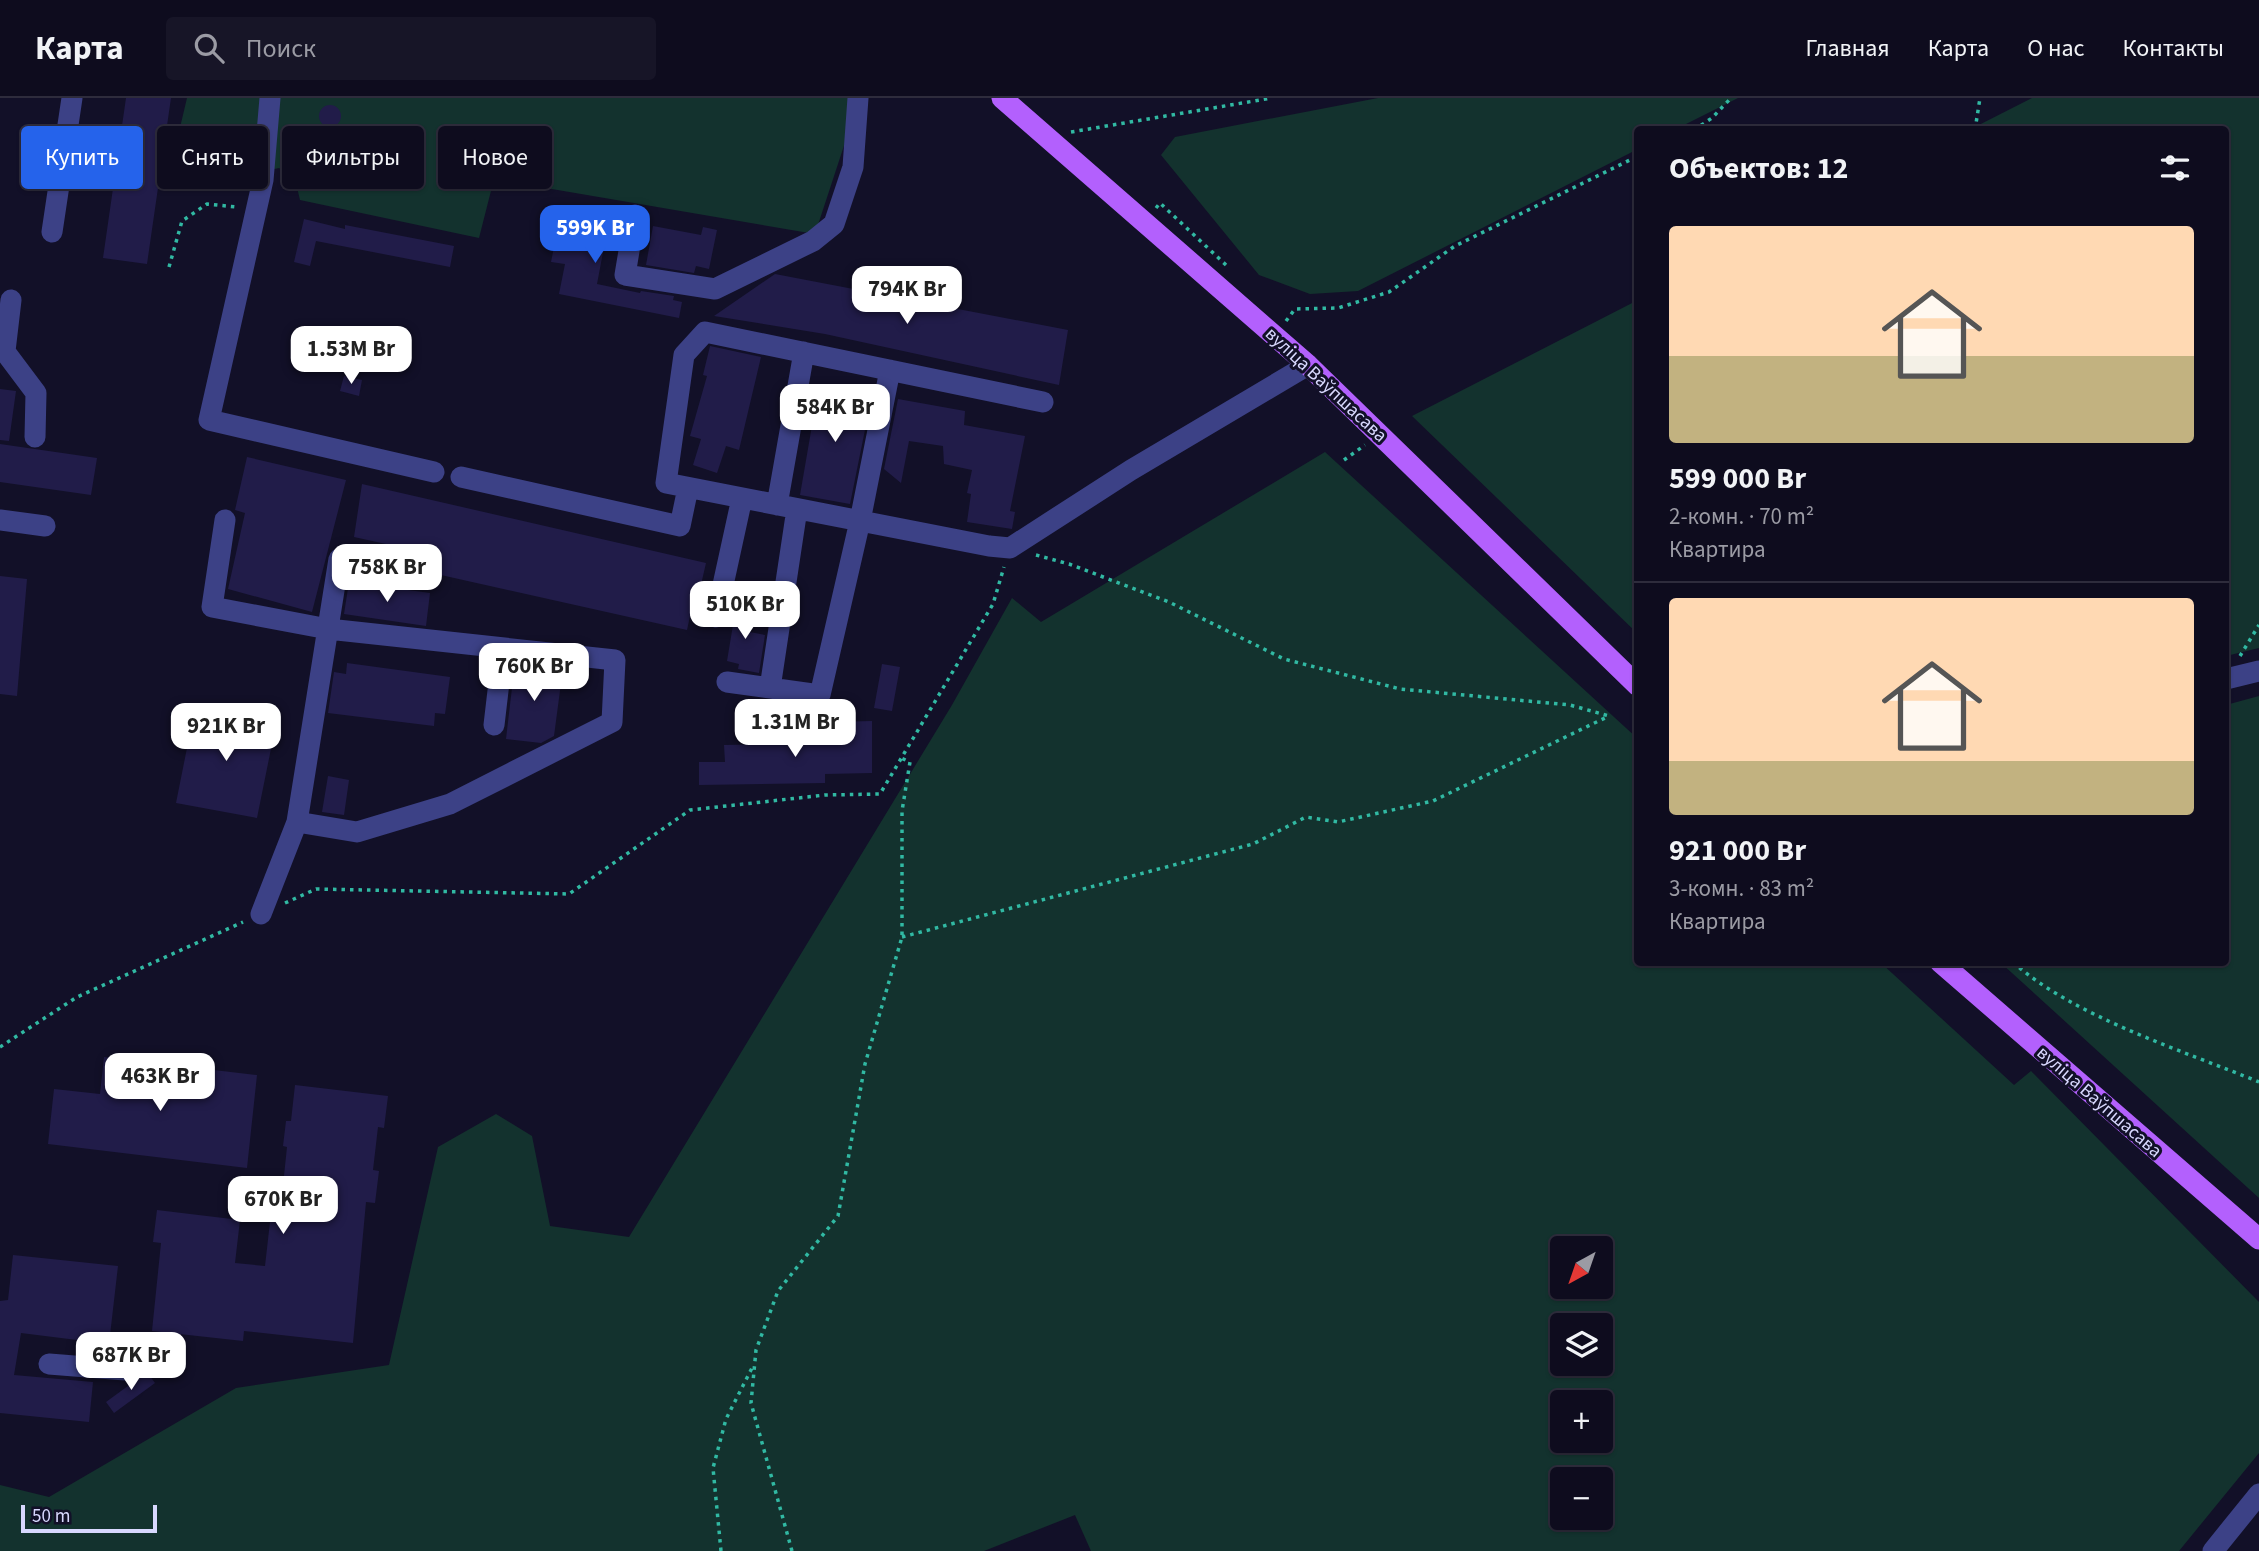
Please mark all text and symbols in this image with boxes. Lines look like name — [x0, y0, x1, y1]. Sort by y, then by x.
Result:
search box — [166, 17, 656, 80]
text: Карта — [35, 25, 124, 72]
icon: search — [190, 29, 228, 67]
text: Поиск — [246, 30, 316, 67]
text: Главная — [1805, 31, 1890, 66]
text: Карта — [1928, 31, 1989, 66]
text: О нас — [2027, 31, 2084, 66]
text: Контакты — [2122, 31, 2224, 66]
chip: Купить — [21, 126, 143, 189]
chip: Снять — [157, 126, 268, 189]
chip: Фильтры — [282, 126, 424, 189]
chip: Новое — [438, 126, 552, 189]
text: Объектов: 12 — [1669, 147, 1848, 190]
icon: filters — [2156, 149, 2194, 187]
pin: 599K Br — [530, 206, 660, 265]
text: 599K Br — [556, 211, 634, 244]
pin: 794K Br — [842, 266, 972, 326]
icon: home — [1869, 271, 1995, 397]
text: 794K Br — [868, 272, 946, 305]
street label: вуліца Ваўпшасава — [1259, 321, 1393, 449]
pin: 1.53M Br — [279, 327, 423, 386]
text: 1.53M Br — [307, 332, 395, 365]
pin: 584K Br — [770, 384, 900, 444]
text: 584K Br — [796, 390, 874, 423]
text: 599 000 Br — [1669, 457, 1806, 500]
text: 2-комн. · 70 m² — [1669, 500, 1814, 533]
text: Квартира — [1669, 533, 1766, 566]
pin: 758K Br — [322, 545, 452, 604]
text: 758K Br — [348, 550, 426, 583]
pin: 510K Br — [680, 582, 810, 641]
text: 510K Br — [706, 587, 784, 620]
icon: home — [1869, 643, 1995, 769]
pin: 760K Br — [469, 644, 599, 703]
text: 760K Br — [495, 649, 573, 682]
pin: 1.31M Br — [723, 700, 867, 759]
pin: 921K Br — [161, 704, 291, 763]
text: 1.31M Br — [751, 705, 839, 738]
text: 921K Br — [187, 709, 265, 742]
text: 921 000 Br — [1669, 829, 1806, 872]
text: 3-комн. · 83 m² — [1669, 872, 1814, 905]
text: Квартира — [1669, 905, 1766, 938]
street label: вуліца Ваўпшасава — [2030, 1040, 2168, 1164]
pin: 463K Br — [95, 1054, 225, 1113]
text: 463K Br — [121, 1059, 199, 1092]
pin: 670K Br — [218, 1176, 348, 1236]
text: 670K Br — [244, 1182, 322, 1215]
north arrow — [1550, 1236, 1614, 1298]
map controls — [1550, 1236, 1613, 1530]
button: layers — [1550, 1313, 1613, 1376]
pin: 687K Br — [66, 1332, 196, 1392]
text: 687K Br — [92, 1338, 170, 1371]
button: + — [1550, 1390, 1613, 1453]
button: − — [1550, 1467, 1613, 1530]
scale bar — [21, 1502, 158, 1534]
text: 50 m — [32, 1503, 70, 1530]

